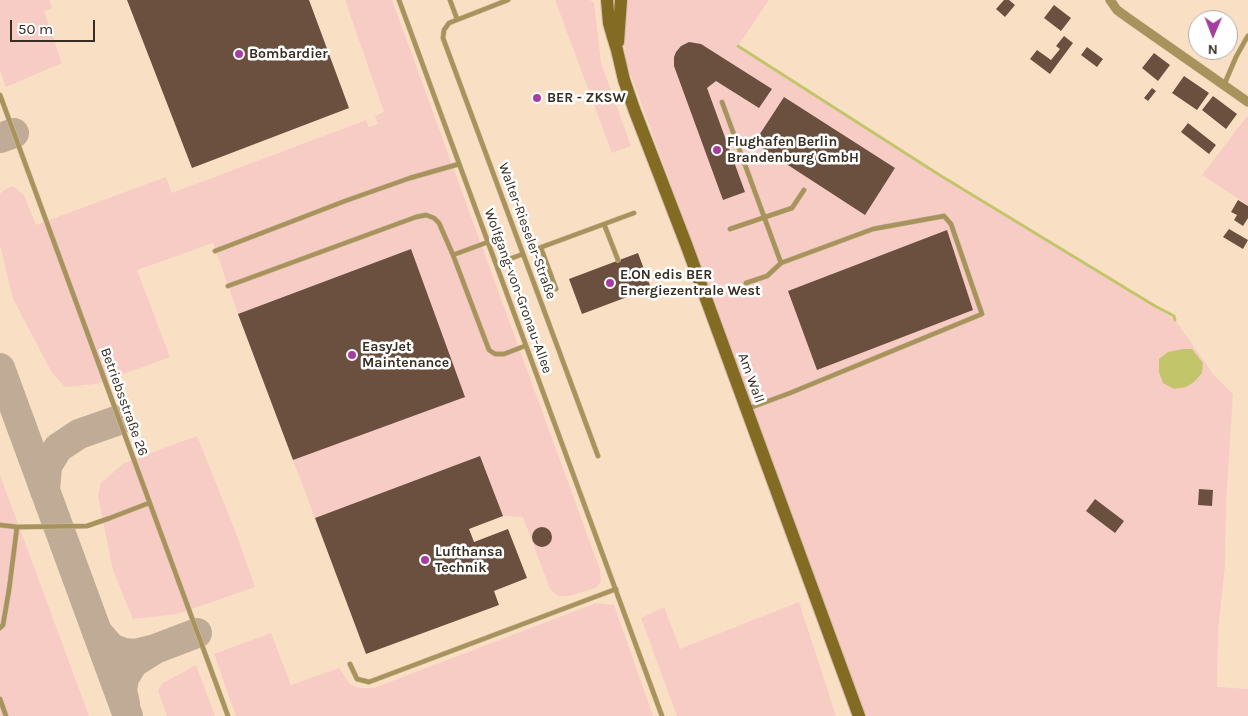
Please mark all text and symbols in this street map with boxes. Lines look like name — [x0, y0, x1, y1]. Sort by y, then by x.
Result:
scale bar — [12, 10, 98, 42]
north arrow — [1188, 10, 1238, 60]
text: 50 m — [18, 20, 53, 38]
text: N — [1208, 41, 1218, 58]
place label: Bombardier — [249, 46, 328, 62]
marker: Bombardier — [233, 48, 245, 60]
place label: BER - ZKSW — [547, 90, 626, 106]
marker: BER - ZKSW — [531, 92, 543, 104]
place label: Flughafen Berlin Brandenburg GmbH — [727, 134, 859, 166]
marker: Flughafen Berlin Brandenburg GmbH — [711, 144, 723, 156]
street label: Walter-Rieseler-Straße — [495, 161, 559, 301]
street label: Wolfgang-von-Gronau-Allee — [480, 206, 556, 376]
place label: E.ON edis BER Energiezentrale West — [620, 267, 760, 300]
marker: E.ON edis BER Energiezentrale West — [604, 277, 616, 289]
place label: EasyJet Maintenance — [362, 339, 449, 372]
street label: Betriebsstraße 26 — [97, 346, 151, 458]
marker: EasyJet Maintenance — [346, 349, 358, 361]
street label: Am Wall — [734, 351, 768, 405]
place label: Lufthansa Technik — [435, 544, 503, 576]
marker: Lufthansa Technik — [419, 554, 431, 566]

